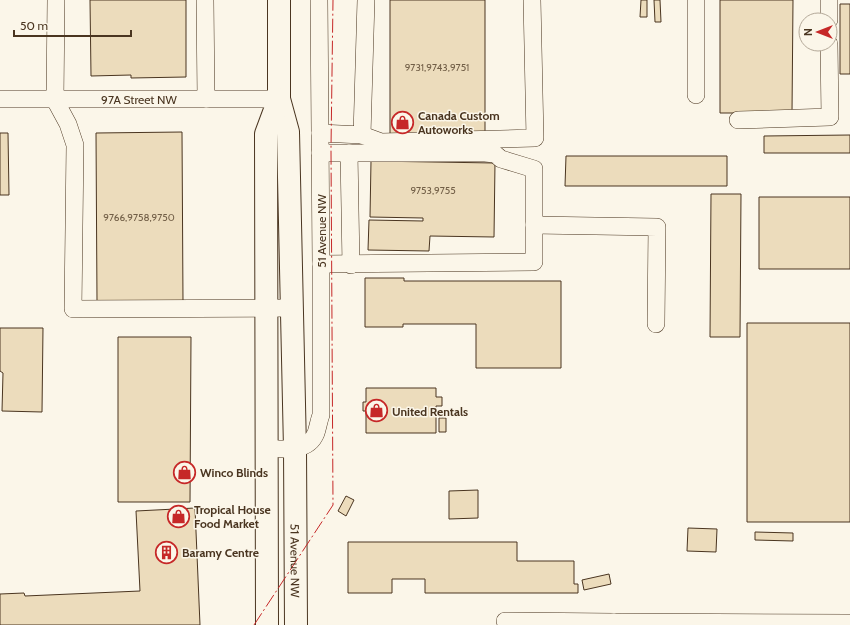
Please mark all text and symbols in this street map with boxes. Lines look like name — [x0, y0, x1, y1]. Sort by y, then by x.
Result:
scale bar — [14, 12, 131, 38]
north arrow — [798, 12, 838, 52]
text: 50 m — [20, 18, 48, 33]
text: N — [801, 28, 815, 36]
house number: 9731,9743,9751 — [405, 61, 469, 74]
street label: 97A Street NW — [101, 92, 178, 107]
place label: Canada Custom Autoworks — [418, 108, 500, 137]
shop icon: Canada Custom Autoworks — [390, 109, 416, 135]
house number: 9753,9755 — [410, 184, 456, 197]
street label: 51 Avenue NW — [314, 194, 329, 268]
house number: 9766,9758,9750 — [103, 211, 175, 224]
shop icon: United Rentals — [363, 398, 389, 424]
place label: United Rentals — [392, 404, 468, 419]
shop icon: Winco Blinds — [172, 459, 198, 485]
place label: Winco Blinds — [200, 465, 268, 480]
place label: Tropical House Food Market — [194, 502, 271, 531]
shop icon: Tropical House Food Market — [165, 503, 191, 529]
street label: 51 Avenue NW — [288, 524, 303, 598]
building icon: Baramy Centre — [154, 539, 180, 565]
place label: Baramy Centre — [182, 545, 259, 560]

